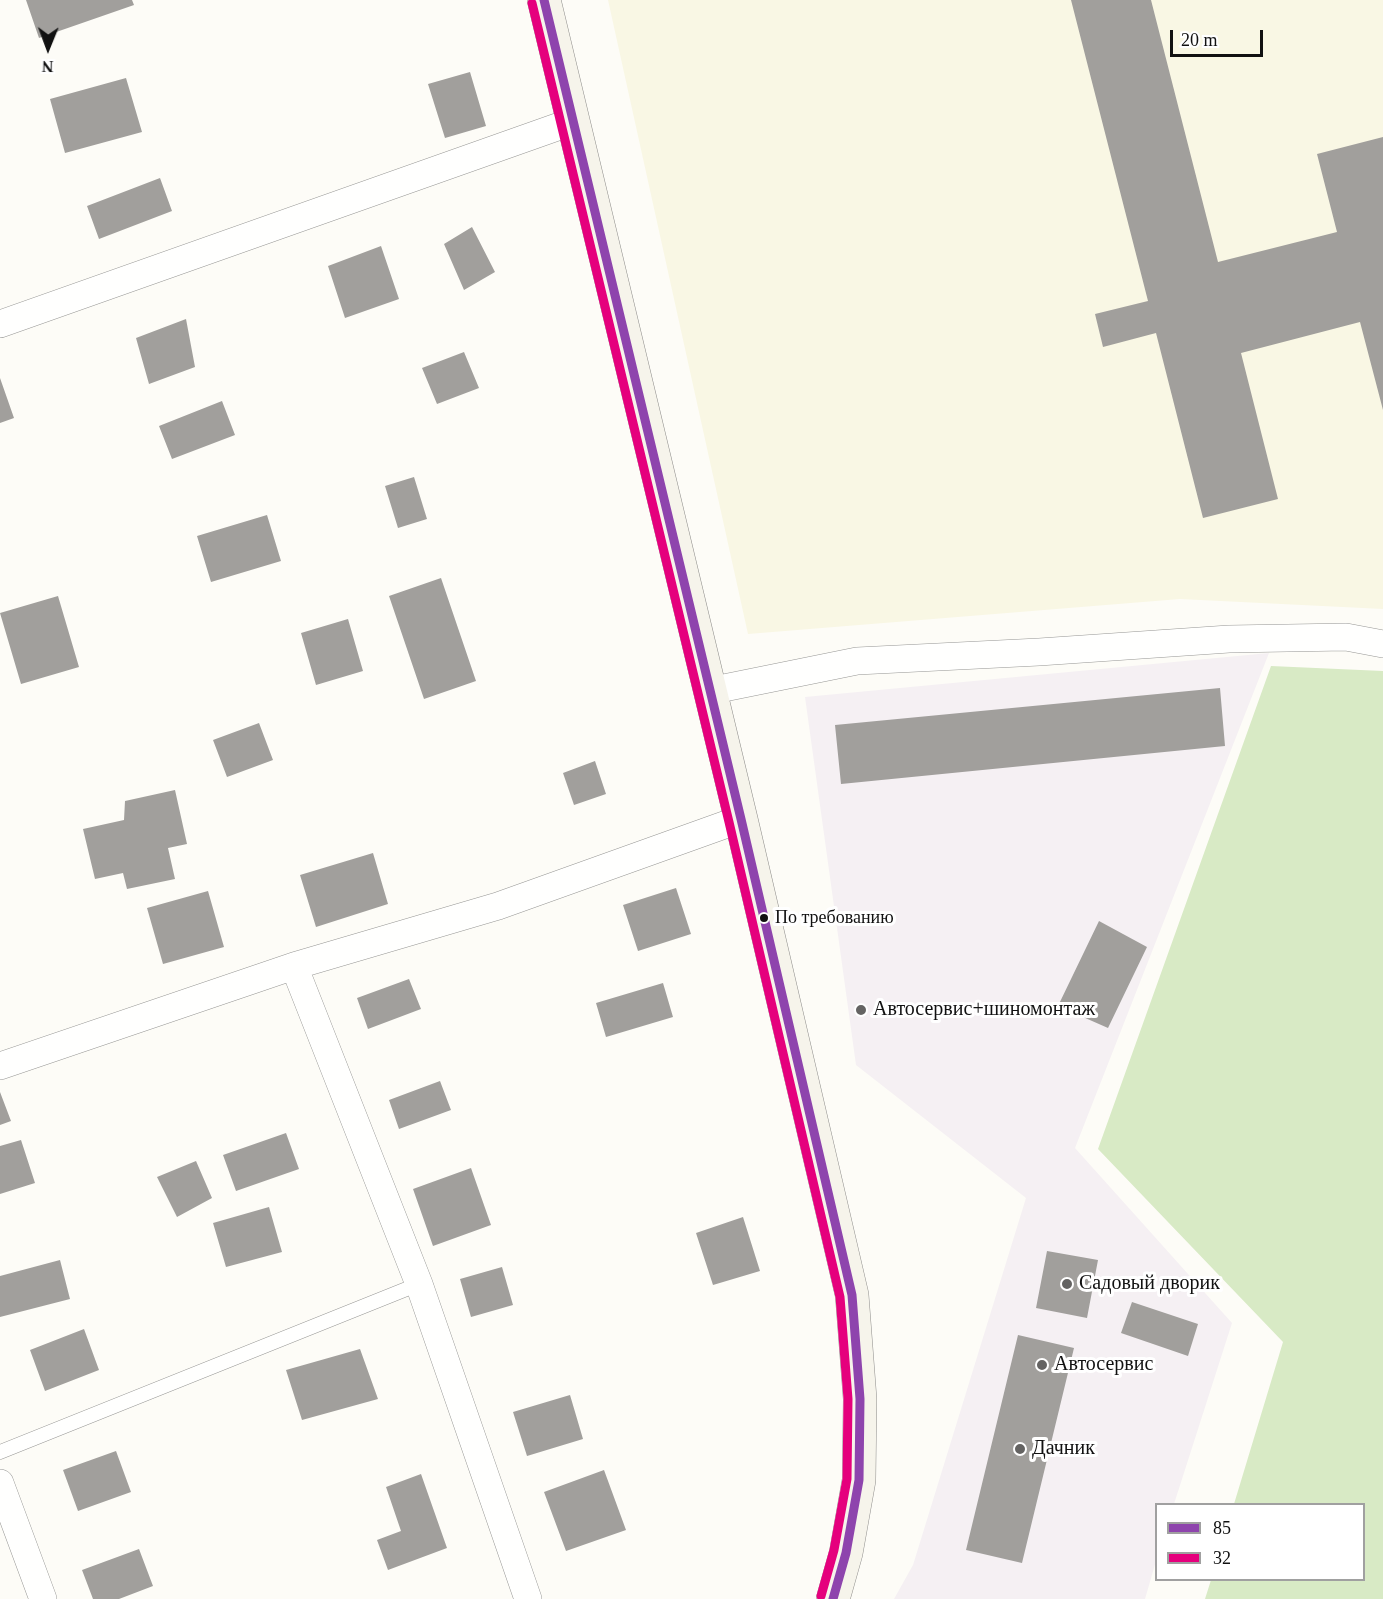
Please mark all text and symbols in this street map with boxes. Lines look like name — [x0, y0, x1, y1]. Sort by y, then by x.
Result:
north arrow — [18, 18, 78, 78]
scale bar — [1173, 18, 1266, 56]
text: 20 m — [1181, 30, 1218, 50]
text: N — [42, 58, 54, 75]
place label: По требованию — [775, 907, 894, 929]
marker: По требованию — [758, 912, 770, 924]
place label: Автосервис+шиномонтаж — [873, 998, 1095, 1022]
marker: Автосервис+шиномонтаж — [854, 1003, 868, 1017]
place label: Садовый дворик — [1079, 1272, 1220, 1296]
marker: Садовый дворик — [1060, 1277, 1074, 1291]
place label: Автосервис — [1054, 1353, 1153, 1377]
marker: Автосервис — [1035, 1358, 1049, 1372]
place label: Дачник — [1032, 1437, 1095, 1461]
marker: Дачник — [1013, 1442, 1027, 1456]
legend — [1155, 1503, 1365, 1581]
text: 85 — [1213, 1518, 1231, 1538]
text: 32 — [1213, 1548, 1231, 1568]

